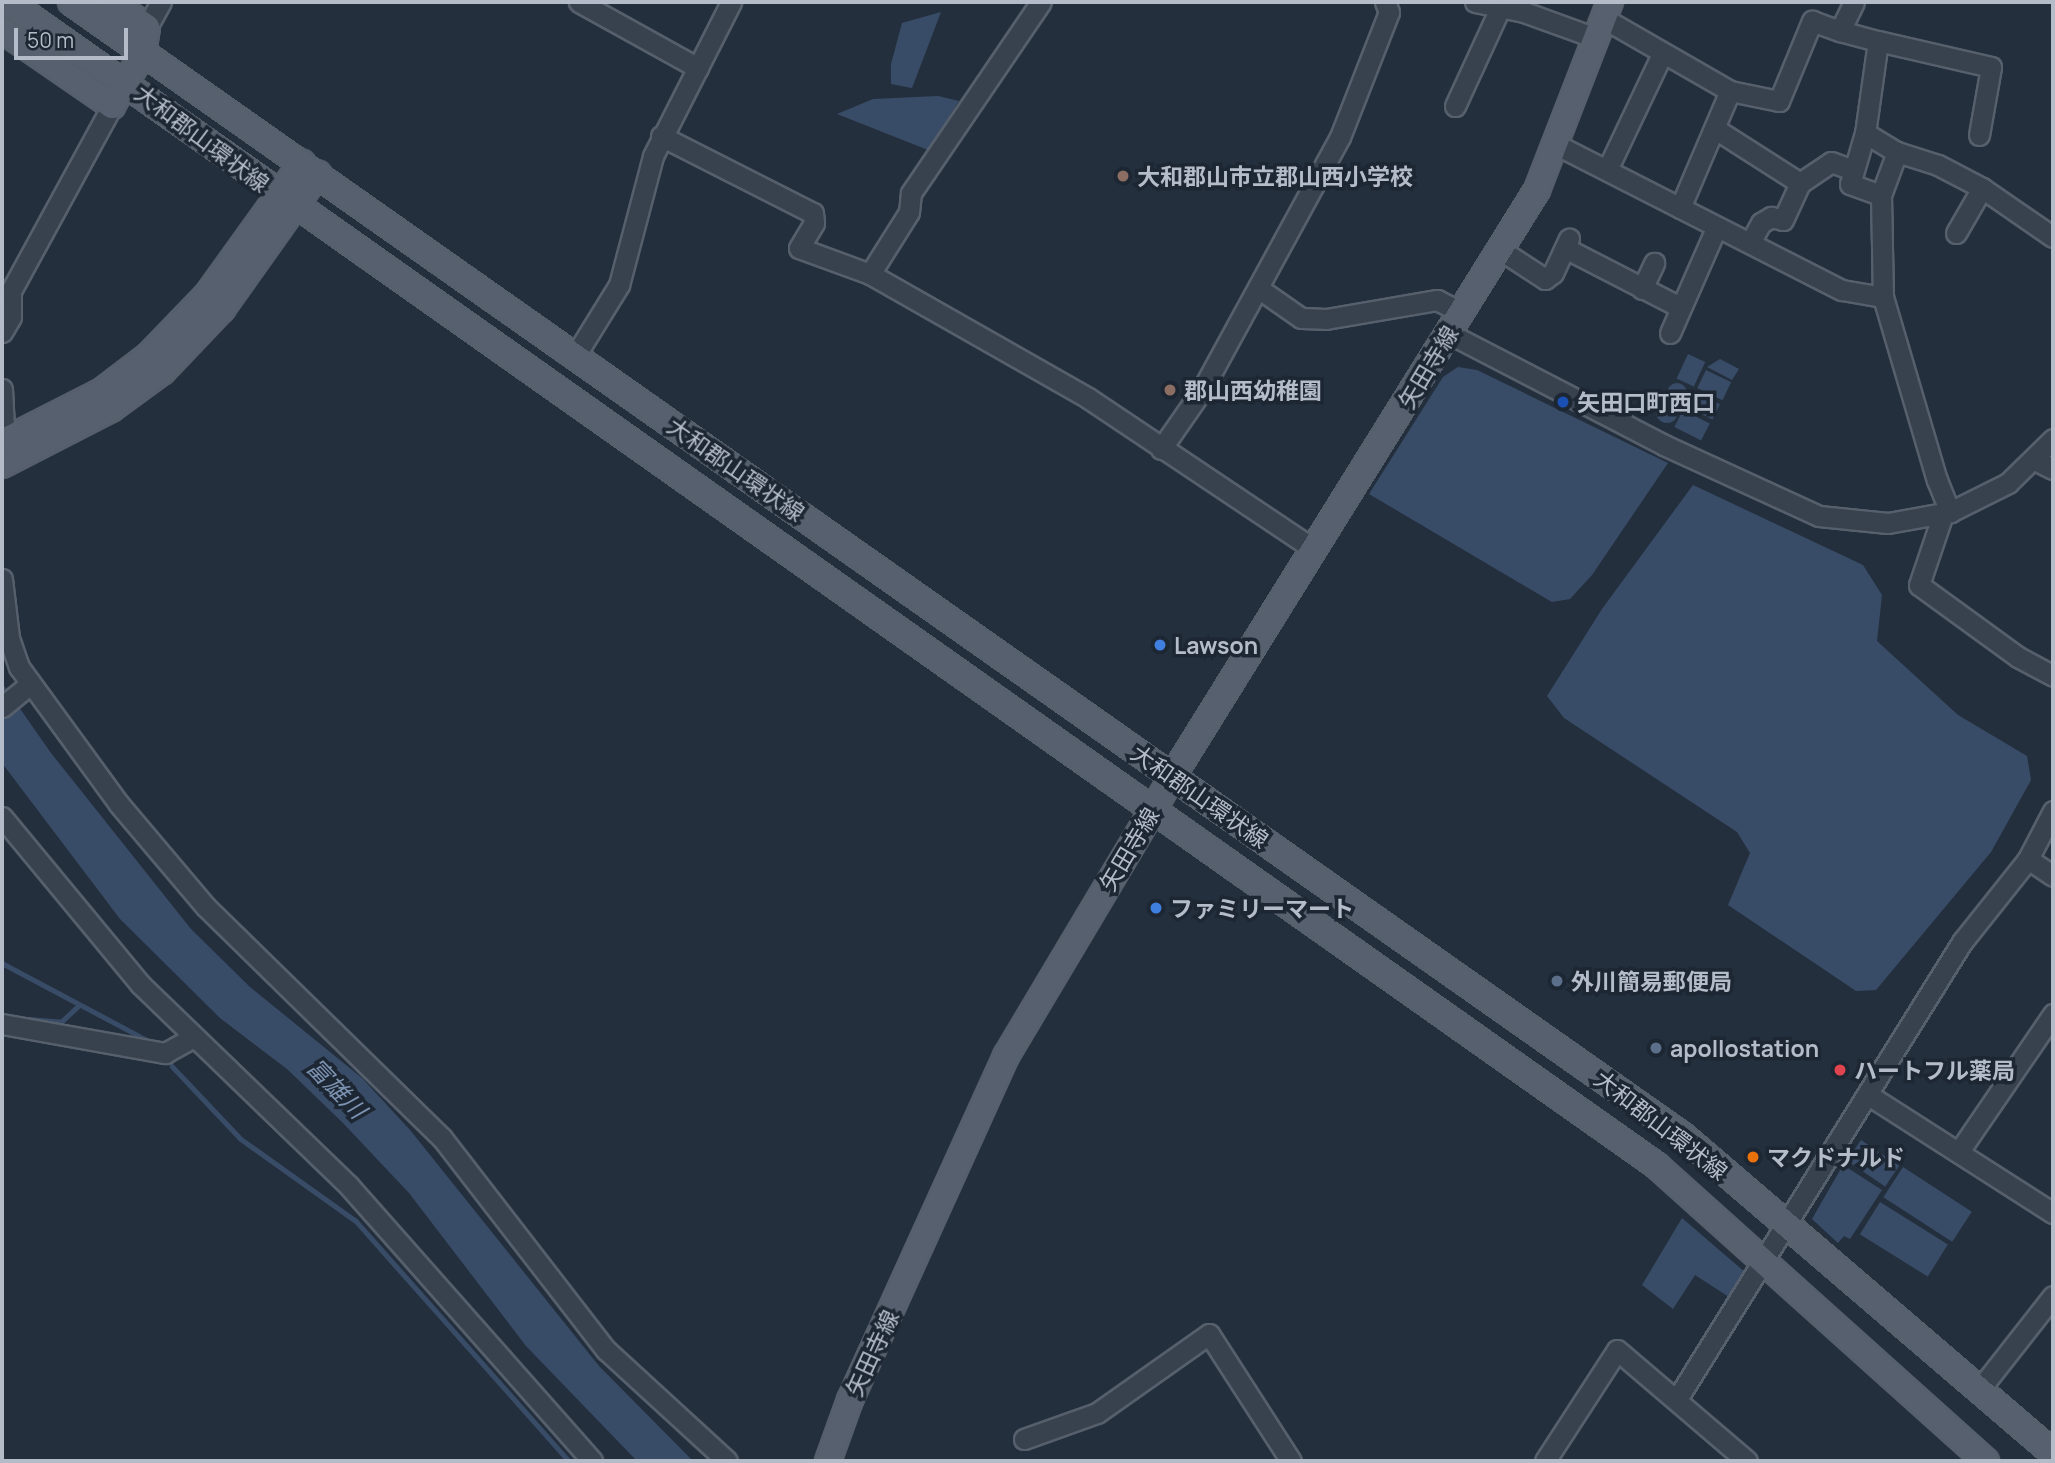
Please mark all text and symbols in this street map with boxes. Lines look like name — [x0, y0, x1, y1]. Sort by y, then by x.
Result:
scale bar — [18, 14, 131, 58]
text: 50 m — [27, 26, 74, 54]
street label: 大和郡山環状線 — [129, 79, 275, 197]
place label: 大和郡山市立郡山西小学校 — [1137, 162, 1413, 190]
marker: 大和郡山市立郡山西小学校 — [1115, 168, 1131, 184]
street label: 矢田寺線 — [1392, 320, 1464, 414]
place label: 郡山西幼稚園 — [1184, 376, 1322, 404]
marker: 郡山西幼稚園 — [1162, 382, 1178, 398]
place label: 矢田口町西口 — [1577, 388, 1715, 416]
marker: 矢田口町西口 — [1555, 394, 1571, 410]
street label: 大和郡山環状線 — [662, 412, 810, 526]
place label: Lawson — [1174, 631, 1258, 659]
marker: Lawson — [1152, 637, 1168, 653]
street label: 大和郡山環状線 — [1126, 739, 1274, 853]
street label: 矢田寺線 — [1093, 802, 1165, 896]
place label: ファミリーマート — [1170, 894, 1354, 922]
marker: ファミリーマート — [1148, 900, 1164, 916]
place label: 外川簡易郵便局 — [1571, 967, 1732, 995]
marker: 外川簡易郵便局 — [1549, 973, 1565, 989]
place label: apollostation — [1670, 1034, 1819, 1062]
marker: apollostation — [1648, 1040, 1664, 1056]
water label: 富雄川 — [302, 1052, 372, 1124]
place label: ハートフル薬局 — [1854, 1056, 2015, 1084]
marker: ハートフル薬局 — [1832, 1062, 1848, 1078]
street label: 大和郡山環状線 — [1589, 1065, 1733, 1185]
place label: マクドナルド — [1767, 1143, 1905, 1171]
marker: マクドナルド — [1745, 1149, 1761, 1165]
street label: 矢田寺線 — [840, 1305, 904, 1401]

